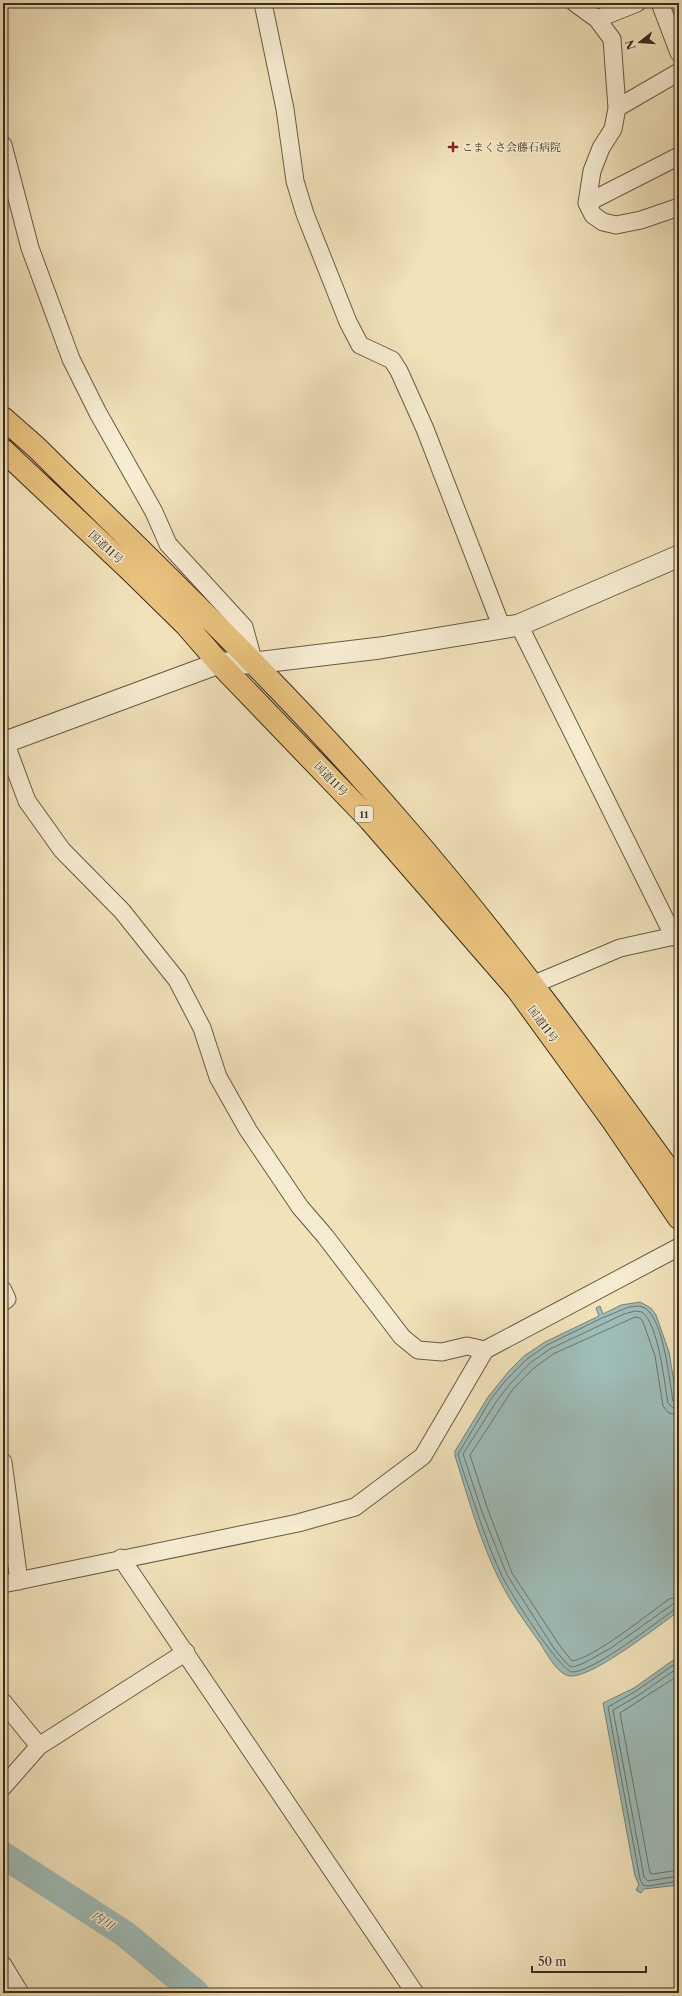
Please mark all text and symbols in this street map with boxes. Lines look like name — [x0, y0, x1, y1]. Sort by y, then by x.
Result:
north arrow — [620, 22, 660, 62]
text: N — [622, 38, 639, 52]
place label: こまくさ会藤石病院 — [462, 140, 561, 154]
marker: こまくさ会藤石病院 — [447, 141, 459, 153]
street label: 国道11号 — [86, 527, 126, 567]
street label: 国道11号 — [311, 759, 351, 799]
road number: 11 — [355, 806, 373, 822]
street label: 国道11号 — [525, 1003, 561, 1045]
water label: 内川 — [89, 1907, 119, 1934]
scale bar — [532, 1948, 646, 1974]
text: 50 m — [538, 1954, 567, 1969]

